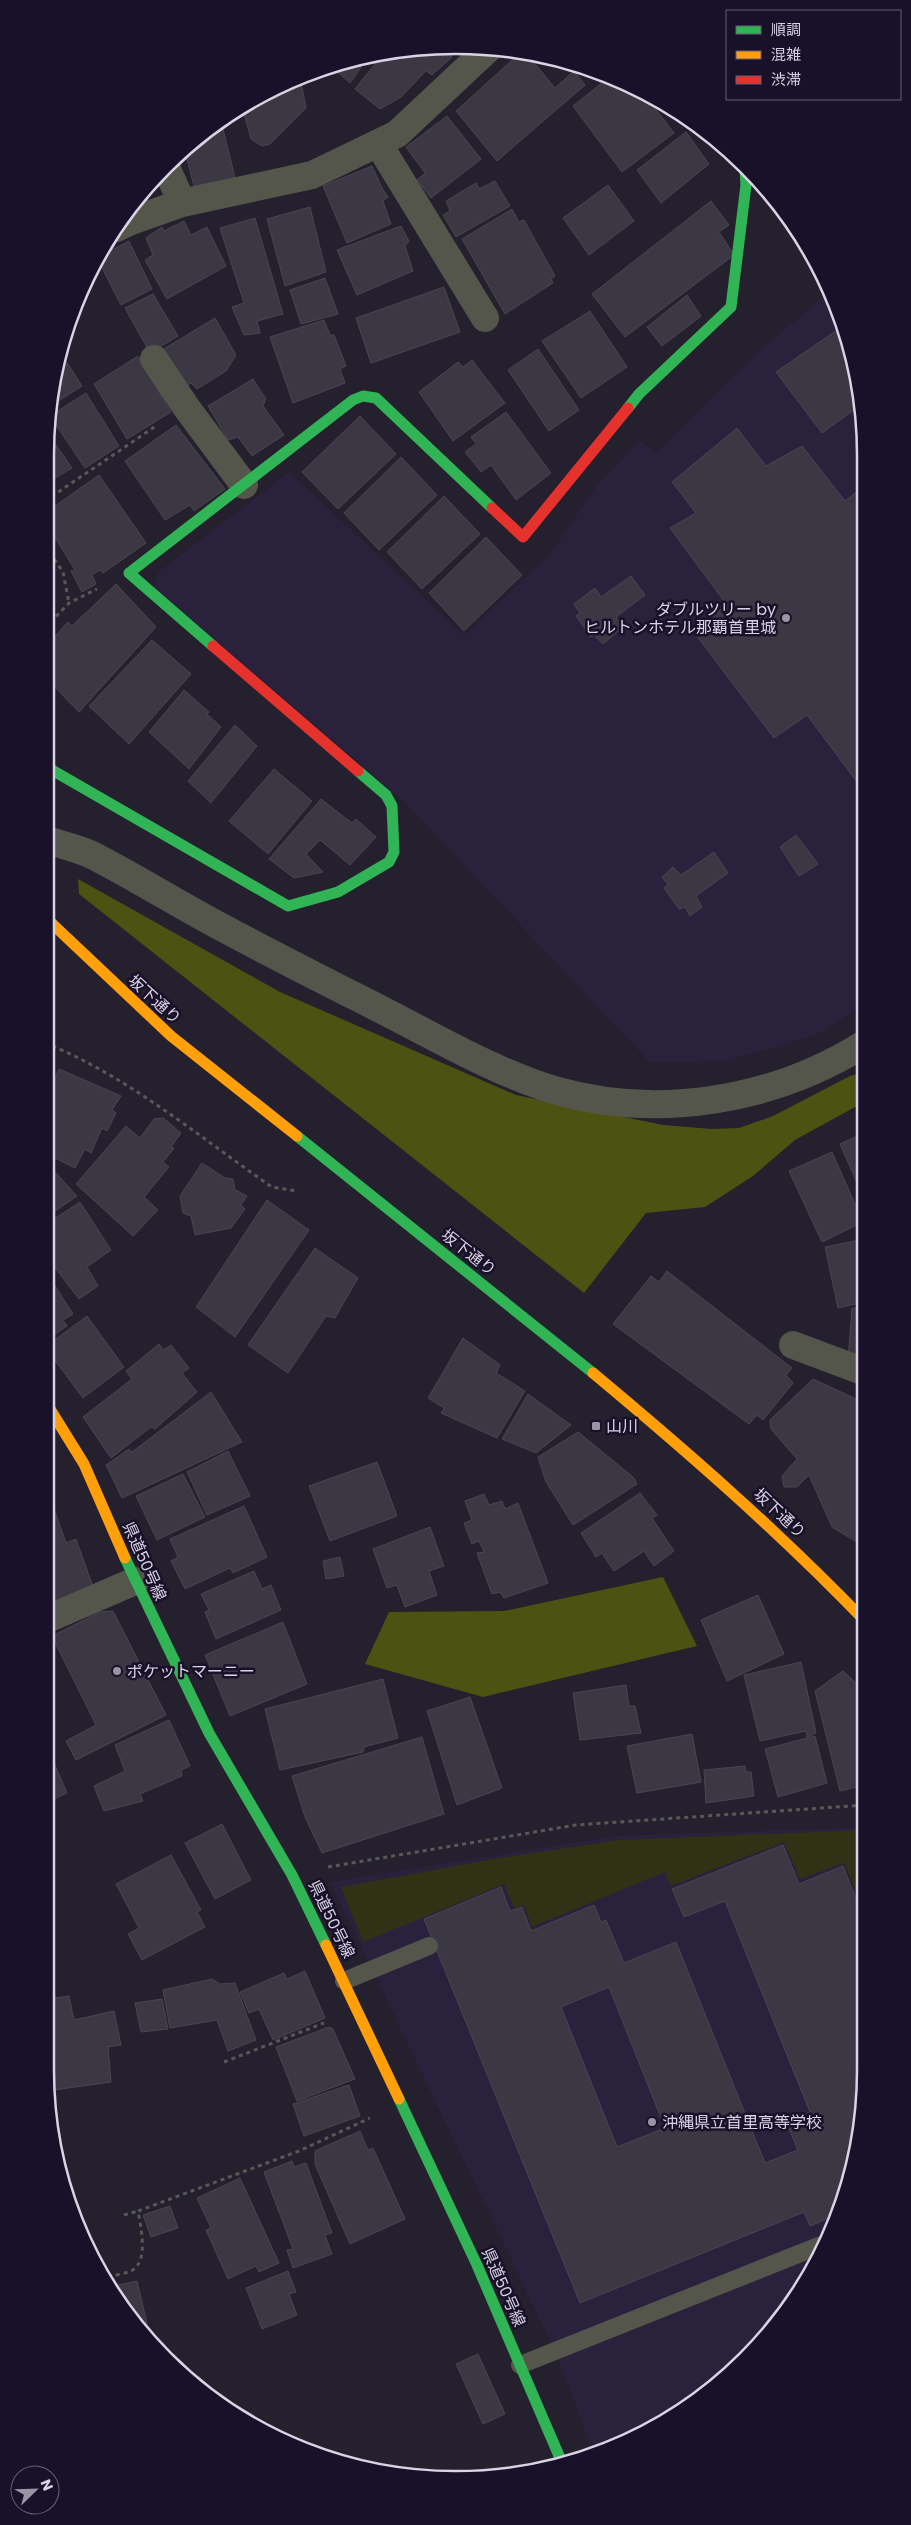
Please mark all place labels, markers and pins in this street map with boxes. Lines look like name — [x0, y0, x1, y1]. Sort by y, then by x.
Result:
place label: ダブルツリー by ヒルトンホテル那覇首里城 — [584, 598, 776, 639]
marker: ダブルツリー by ヒルトンホテル那覇首里城 — [780, 612, 792, 624]
place label: 山川 — [606, 1415, 638, 1438]
marker: 山川 — [590, 1420, 602, 1432]
place label: ポケットマーニー — [127, 1660, 255, 1683]
marker: ポケットマーニー — [111, 1665, 123, 1677]
place label: 沖縄県立首里高等学校 — [662, 2111, 822, 2134]
marker: 沖縄県立首里高等学校 — [646, 2116, 658, 2128]

